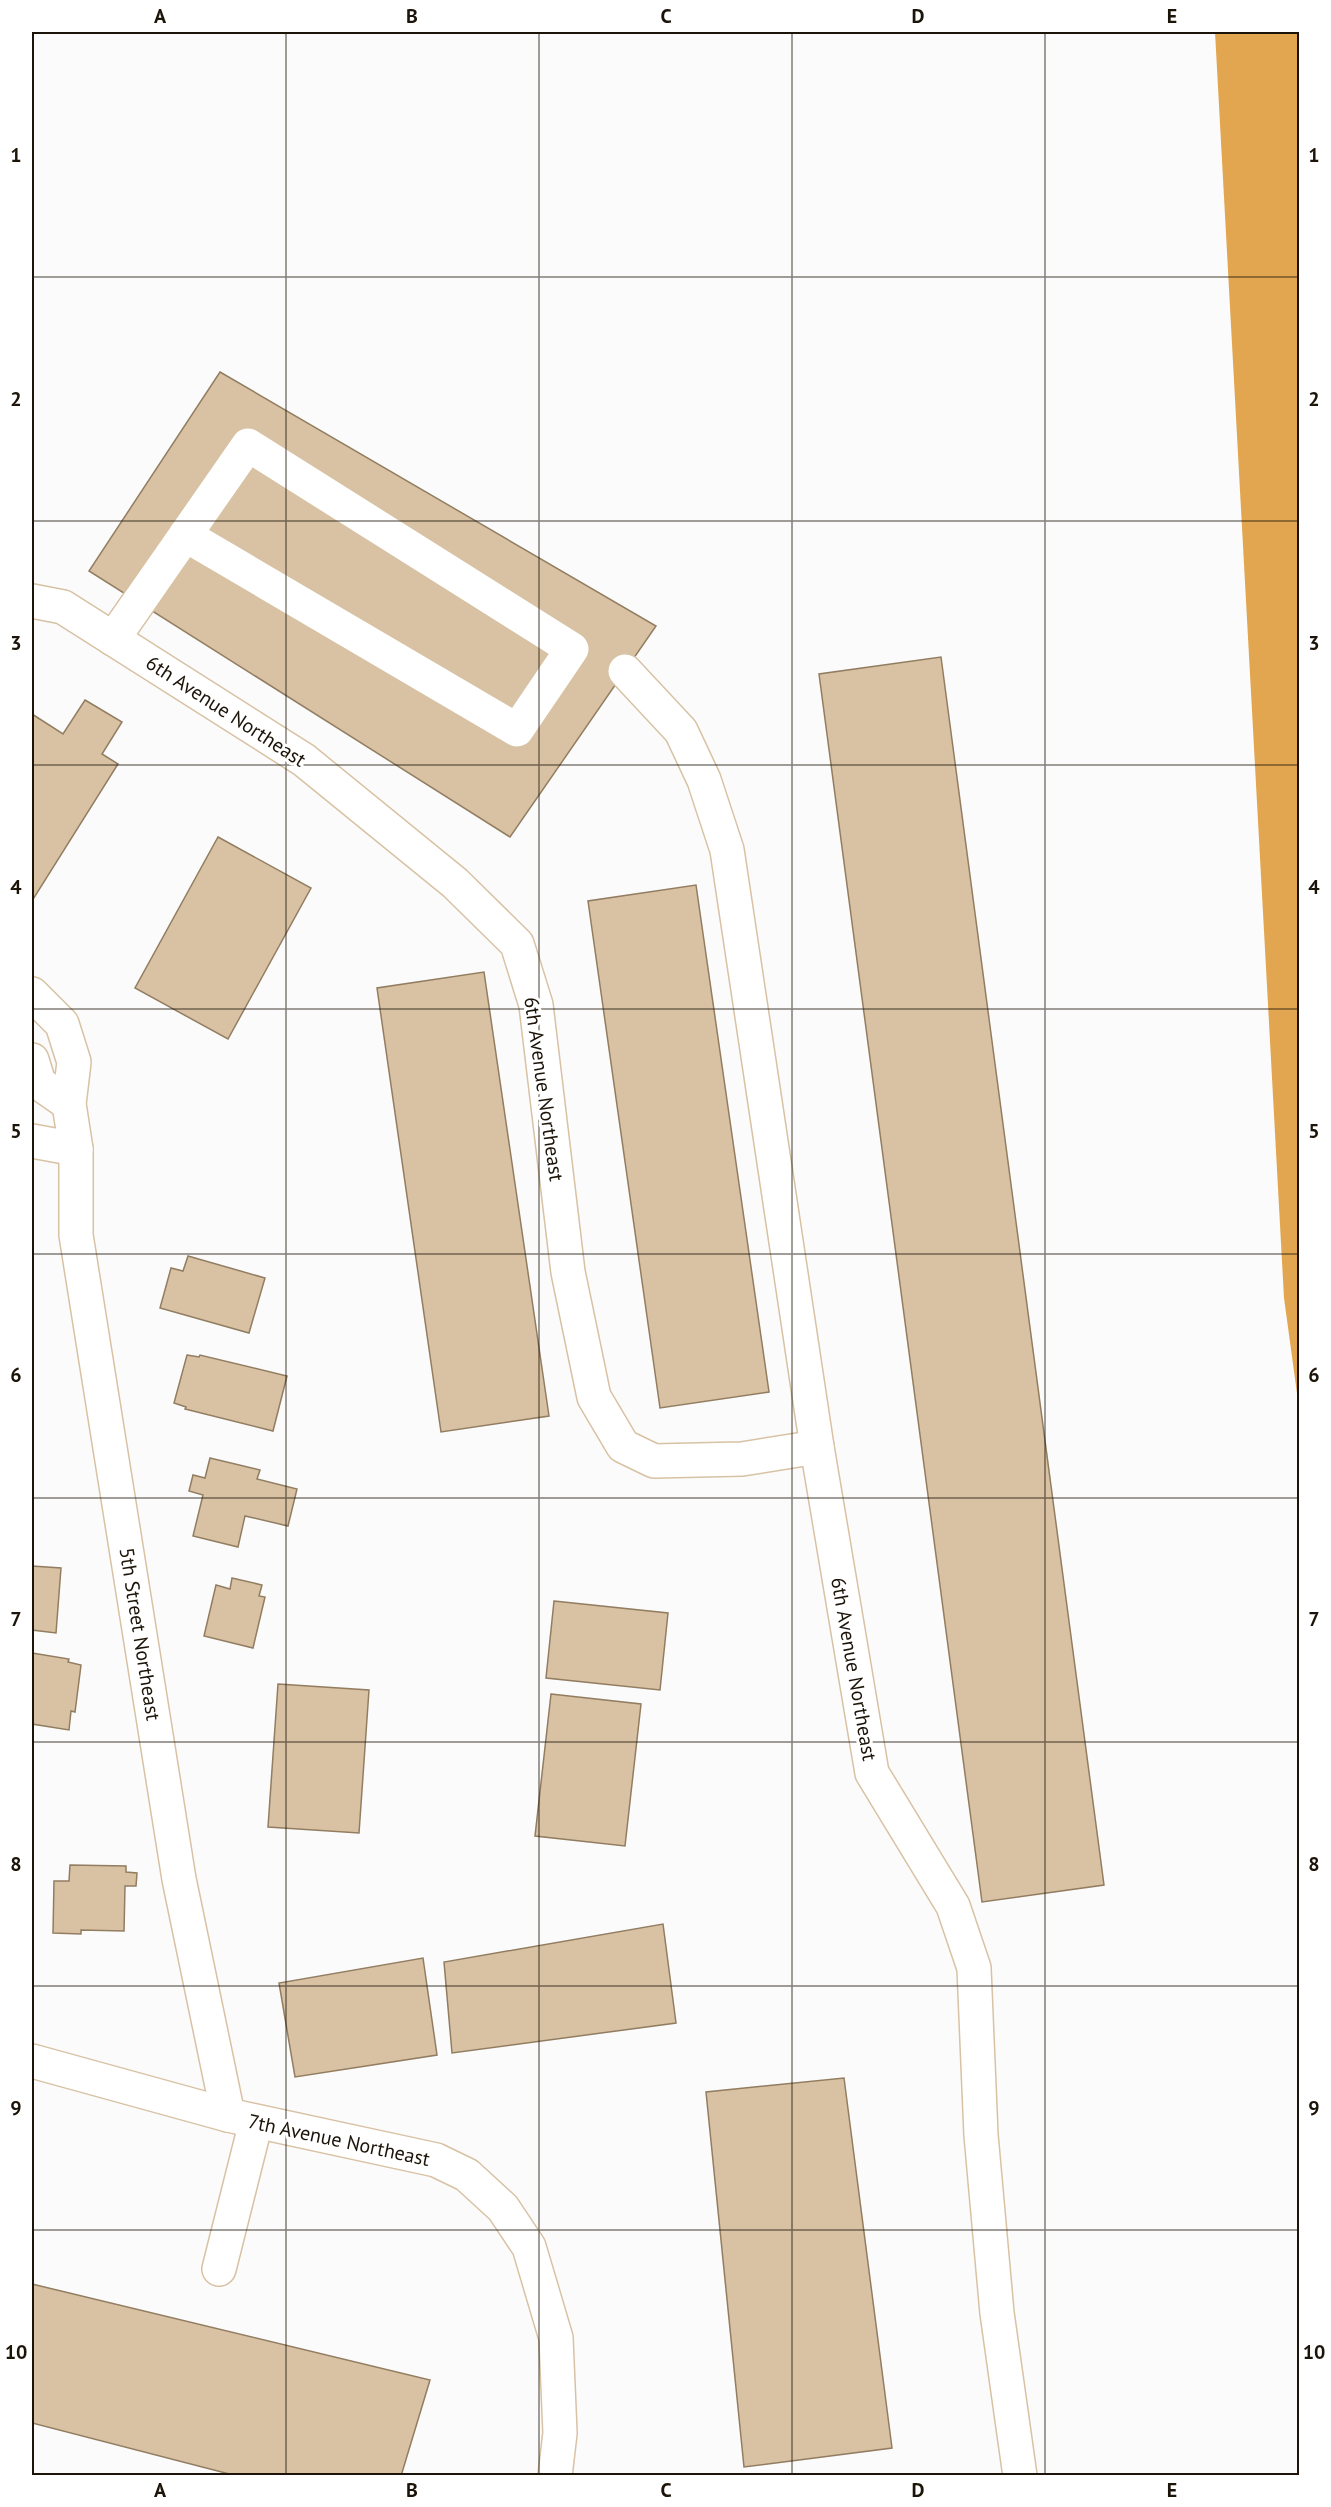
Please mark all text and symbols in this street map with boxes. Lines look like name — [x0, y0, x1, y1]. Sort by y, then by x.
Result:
text: A — [154, 3, 167, 29]
text: B — [406, 3, 418, 29]
text: C — [660, 3, 672, 29]
text: D — [912, 3, 925, 29]
text: E — [1167, 3, 1177, 29]
text: 1 — [10, 142, 22, 168]
text: 1 — [1308, 142, 1320, 168]
text: 2 — [10, 386, 22, 412]
text: 2 — [1308, 386, 1320, 412]
text: 3 — [10, 630, 22, 656]
text: 3 — [1308, 630, 1320, 656]
street label: 6th Avenue Northeast — [141, 650, 311, 773]
text: 4 — [10, 874, 22, 900]
text: 4 — [1308, 874, 1320, 900]
street label: 6th Avenue Northeast — [518, 995, 570, 1183]
text: 5 — [10, 1118, 22, 1144]
text: 5 — [1308, 1118, 1320, 1144]
text: 6 — [10, 1362, 22, 1388]
text: 6 — [1308, 1362, 1320, 1388]
street label: 5th Street Northeast — [113, 1546, 167, 1723]
street label: 6th Avenue Northeast — [825, 1575, 883, 1763]
text: 7 — [10, 1606, 22, 1632]
text: 7 — [1308, 1606, 1320, 1632]
text: 8 — [10, 1851, 22, 1877]
text: 8 — [1308, 1851, 1320, 1877]
text: 9 — [10, 2095, 22, 2121]
text: 9 — [1308, 2095, 1320, 2121]
street label: 7th Avenue Northeast — [246, 2108, 432, 2172]
text: 10 — [5, 2339, 27, 2365]
text: 10 — [1303, 2339, 1325, 2365]
text: A — [154, 2477, 167, 2503]
text: B — [406, 2477, 418, 2503]
text: C — [660, 2477, 672, 2503]
text: D — [912, 2477, 925, 2503]
text: E — [1167, 2477, 1177, 2503]

